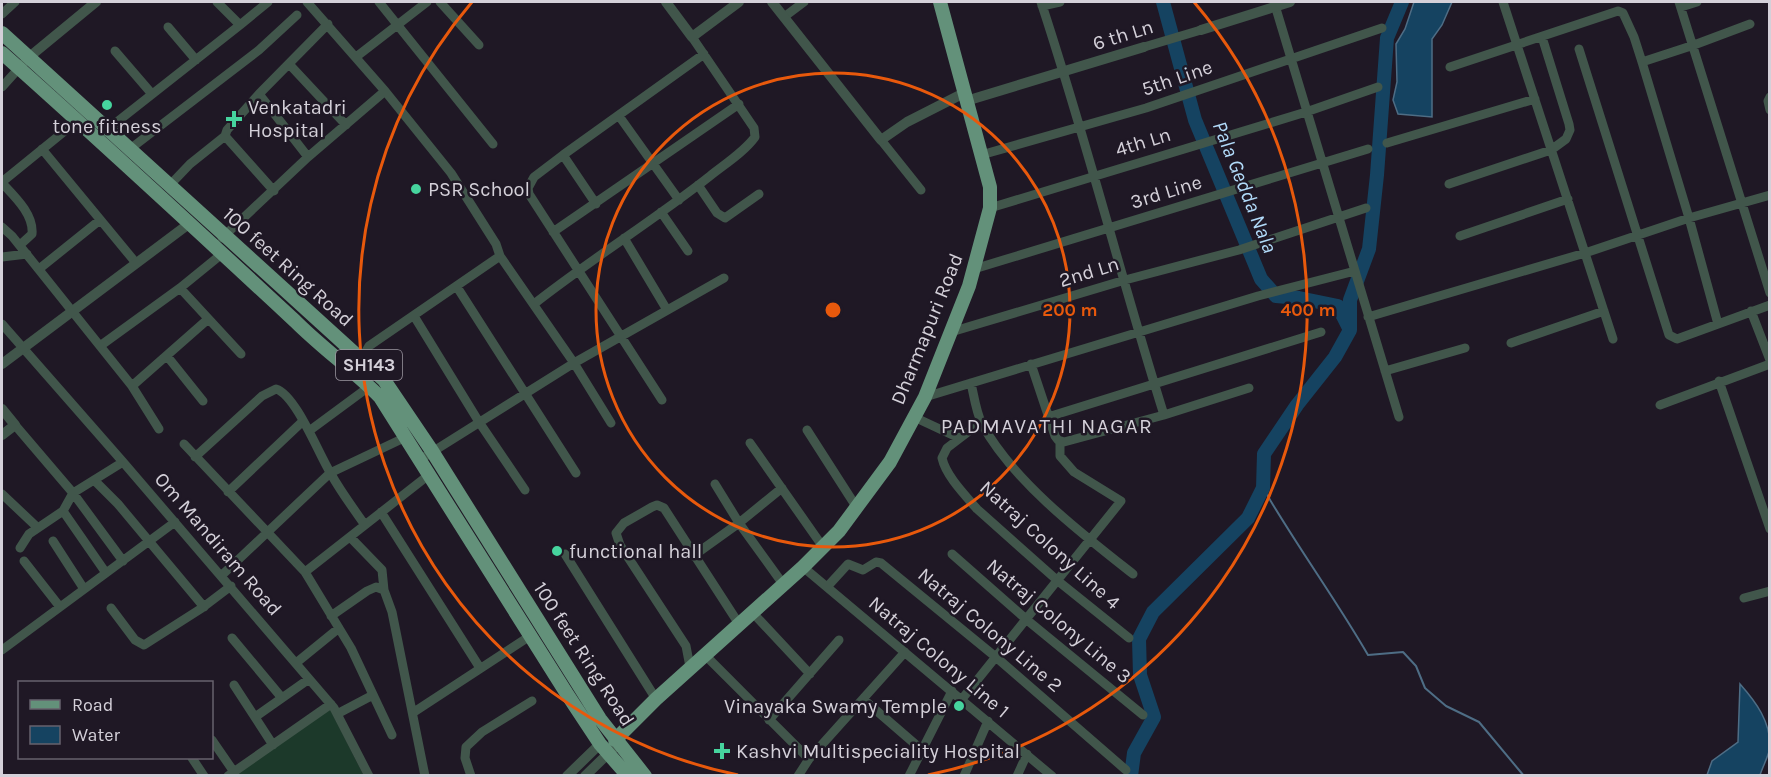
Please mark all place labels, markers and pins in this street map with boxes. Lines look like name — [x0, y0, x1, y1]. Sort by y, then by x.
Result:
place label: Venkatadri Hospital — [248, 96, 347, 142]
marker: tone fitness — [100, 98, 114, 112]
marker: Venkatadri Hospital — [225, 110, 243, 128]
place label: tone fitness — [52, 115, 162, 138]
place label: PSR School — [428, 178, 530, 201]
marker: PSR School — [409, 182, 423, 196]
centre of rings — [823, 300, 843, 320]
place label: functional hall — [569, 540, 702, 563]
marker: functional hall — [550, 544, 564, 558]
place label: Vinayaka Swamy Temple — [724, 695, 947, 718]
marker: Vinayaka Swamy Temple — [952, 699, 966, 713]
place label: Kashvi Multispeciality Hospital — [736, 740, 1020, 763]
marker: Kashvi Multispeciality Hospital — [713, 742, 731, 760]

